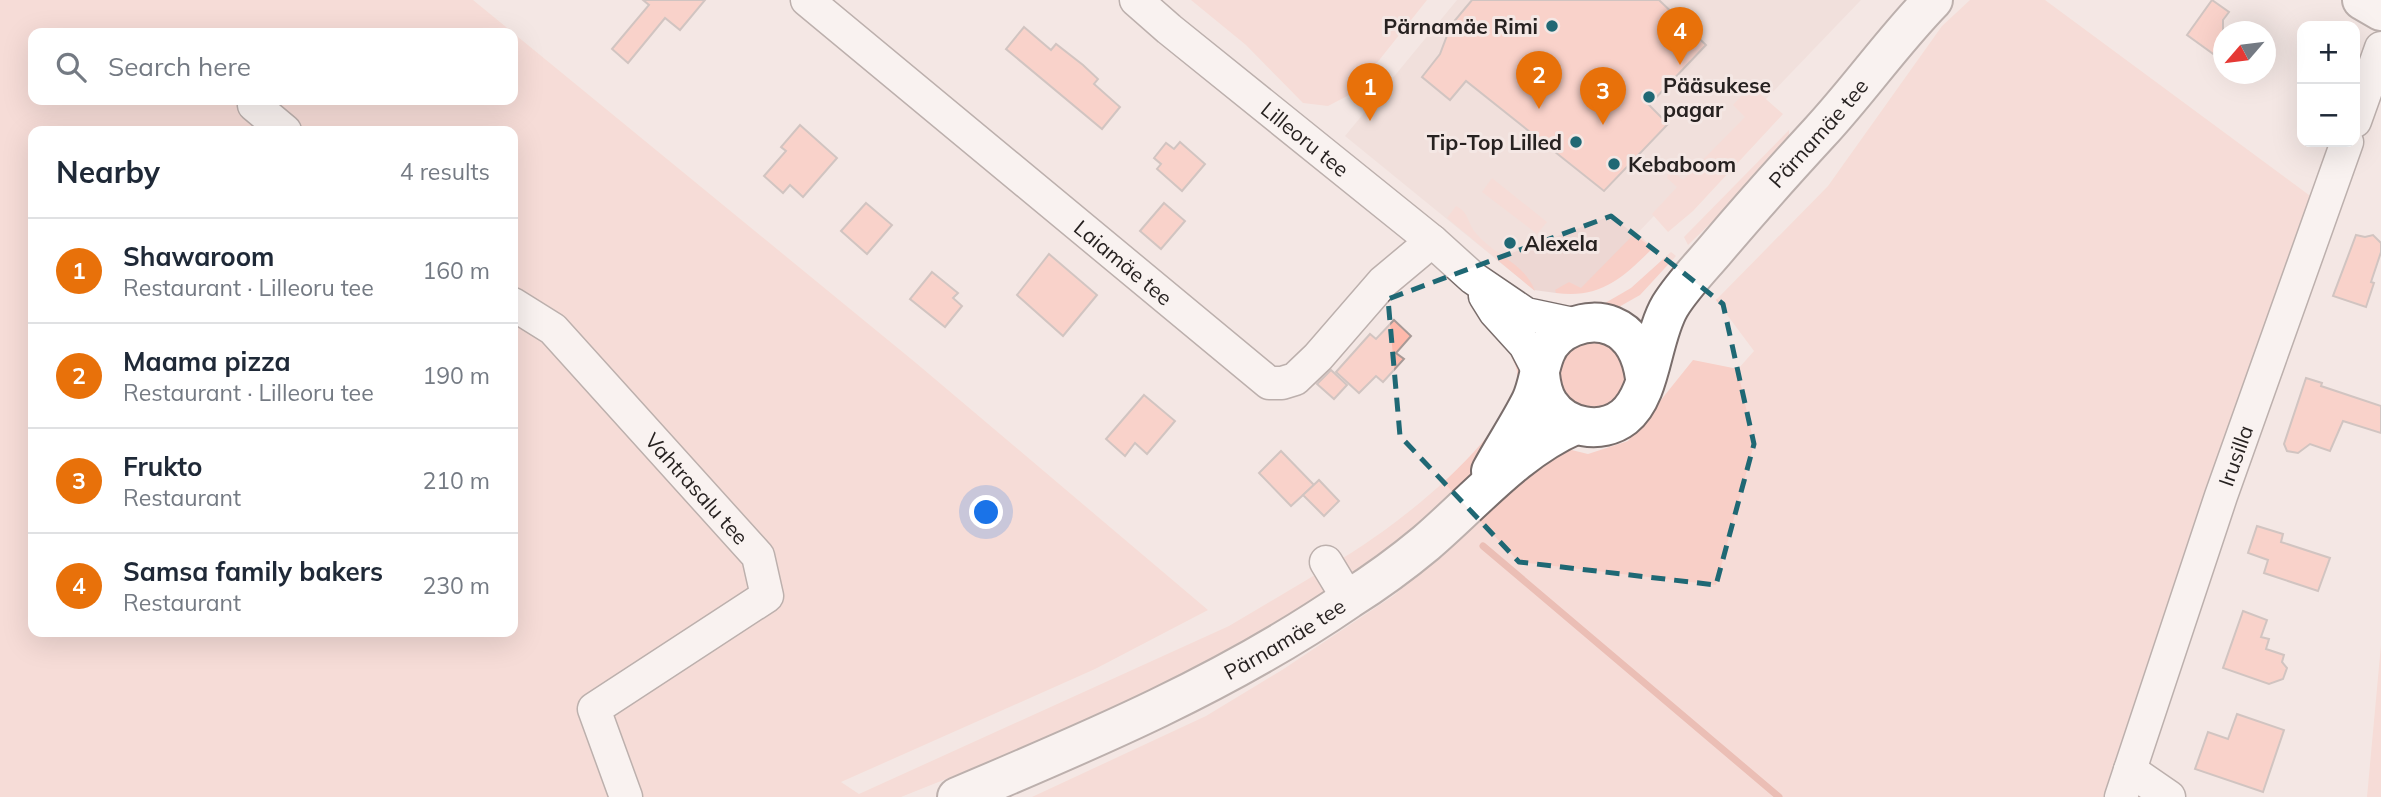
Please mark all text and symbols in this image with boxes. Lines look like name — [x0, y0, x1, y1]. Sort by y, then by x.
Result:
pin: 4 — [1657, 7, 1703, 65]
place label: Pärnamäe Rimi — [1383, 13, 1538, 39]
marker: Pärnamäe Rimi — [1544, 18, 1560, 34]
north arrow — [2213, 21, 2276, 84]
map controls — [2297, 21, 2360, 147]
button: + — [2297, 21, 2360, 84]
search box — [28, 28, 518, 105]
icon: search — [52, 48, 90, 86]
text: Search here — [108, 50, 251, 83]
pin: 2 — [1516, 51, 1562, 109]
pin: 1 — [1347, 63, 1393, 121]
pin: 3 — [1580, 67, 1626, 125]
place label: Pääsukese pagar — [1663, 72, 1771, 122]
street label: Pärnamäe tee — [1763, 73, 1873, 193]
button: − — [2297, 84, 2360, 147]
marker: Pääsukese pagar — [1641, 89, 1657, 105]
street label: Lilleoru tee — [1256, 96, 1354, 182]
place label: Tip-Top Lilled — [1427, 129, 1562, 155]
marker: Tip-Top Lilled — [1568, 134, 1584, 150]
place label: Kebaboom — [1628, 151, 1736, 177]
text: Nearby — [56, 153, 160, 191]
marker: Kebaboom — [1606, 156, 1622, 172]
text: 4 results — [400, 157, 490, 186]
street label: Laiamäe tee — [1069, 214, 1178, 311]
place label: Alexela — [1524, 230, 1598, 256]
marker: Alexela — [1502, 235, 1518, 251]
text: Shawaroom — [123, 240, 274, 273]
text: 1 — [72, 256, 86, 285]
text: 160 m — [422, 256, 490, 285]
text: Restaurant · Lilleoru tee — [123, 273, 374, 302]
text: Maama pizza — [123, 345, 291, 378]
text: 2 — [72, 361, 86, 390]
text: 190 m — [422, 361, 490, 390]
text: Restaurant · Lilleoru tee — [123, 378, 374, 407]
street label: Irusilla — [2213, 422, 2258, 490]
street label: Vahtrasalu tee — [640, 427, 754, 550]
text: Frukto — [123, 450, 202, 483]
text: 3 — [72, 466, 86, 495]
text: 210 m — [422, 466, 490, 495]
text: Restaurant — [123, 483, 241, 512]
your location — [969, 495, 1003, 529]
text: Samsa family bakers — [123, 555, 383, 588]
text: 4 — [72, 571, 86, 600]
text: 230 m — [422, 571, 490, 600]
text: Restaurant — [123, 588, 241, 617]
street label: Pärnamäe tee — [1219, 592, 1350, 685]

